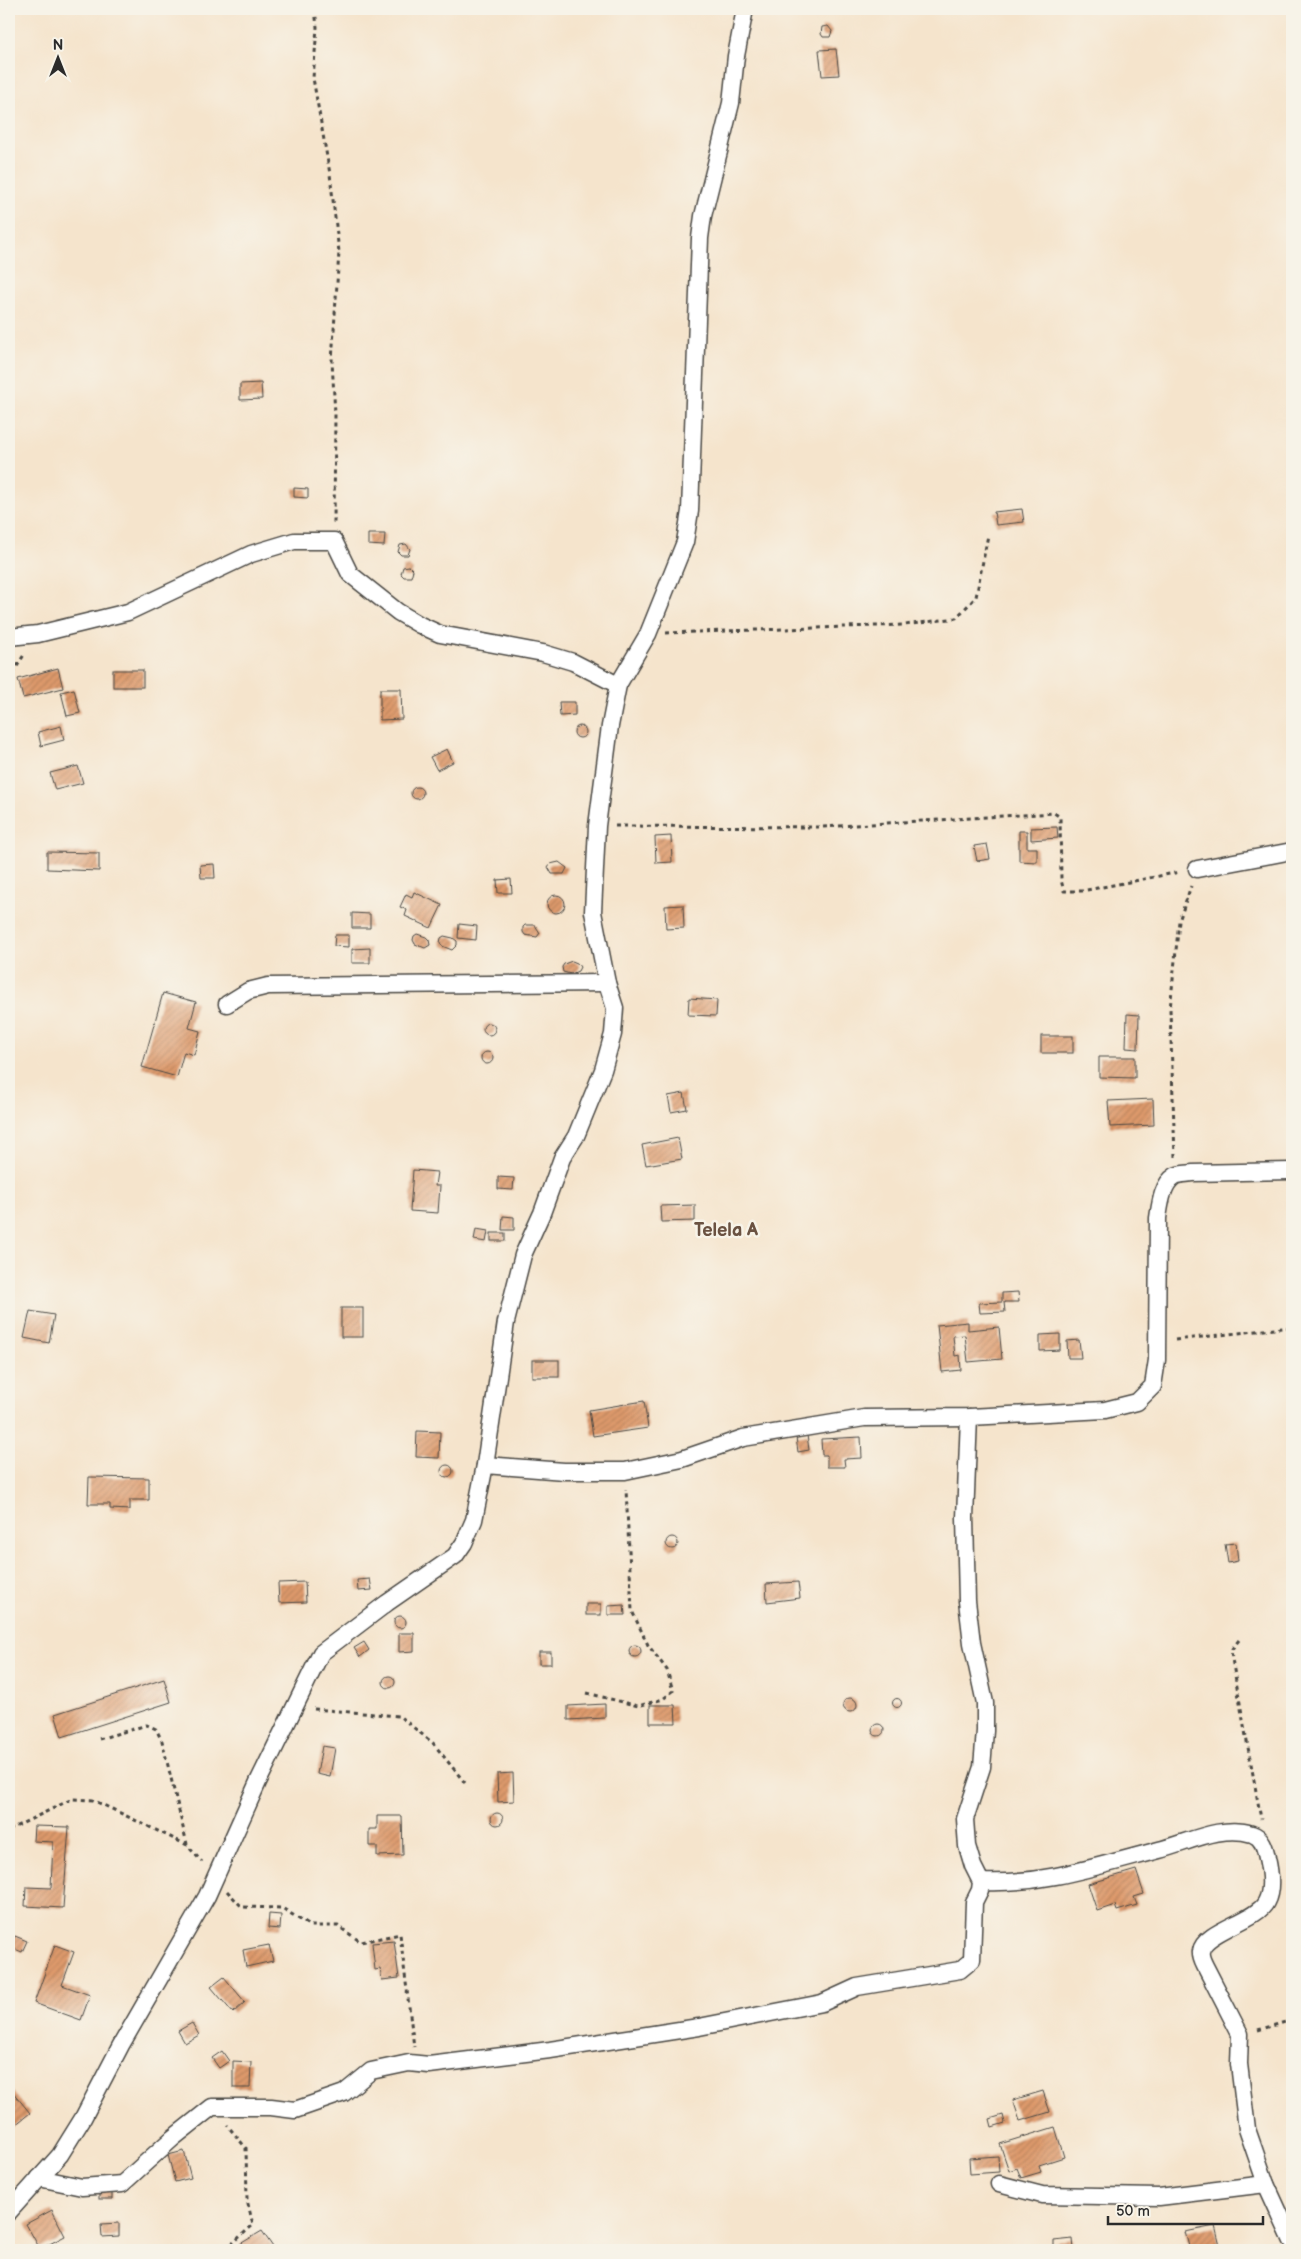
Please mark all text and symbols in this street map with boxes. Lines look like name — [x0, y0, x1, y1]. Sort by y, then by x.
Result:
north arrow — [32, 32, 82, 82]
text: N — [53, 37, 63, 54]
district label: Telela A — [694, 1220, 759, 1241]
scale bar — [1108, 2194, 1264, 2226]
text: 50 m — [1116, 2202, 1150, 2221]

